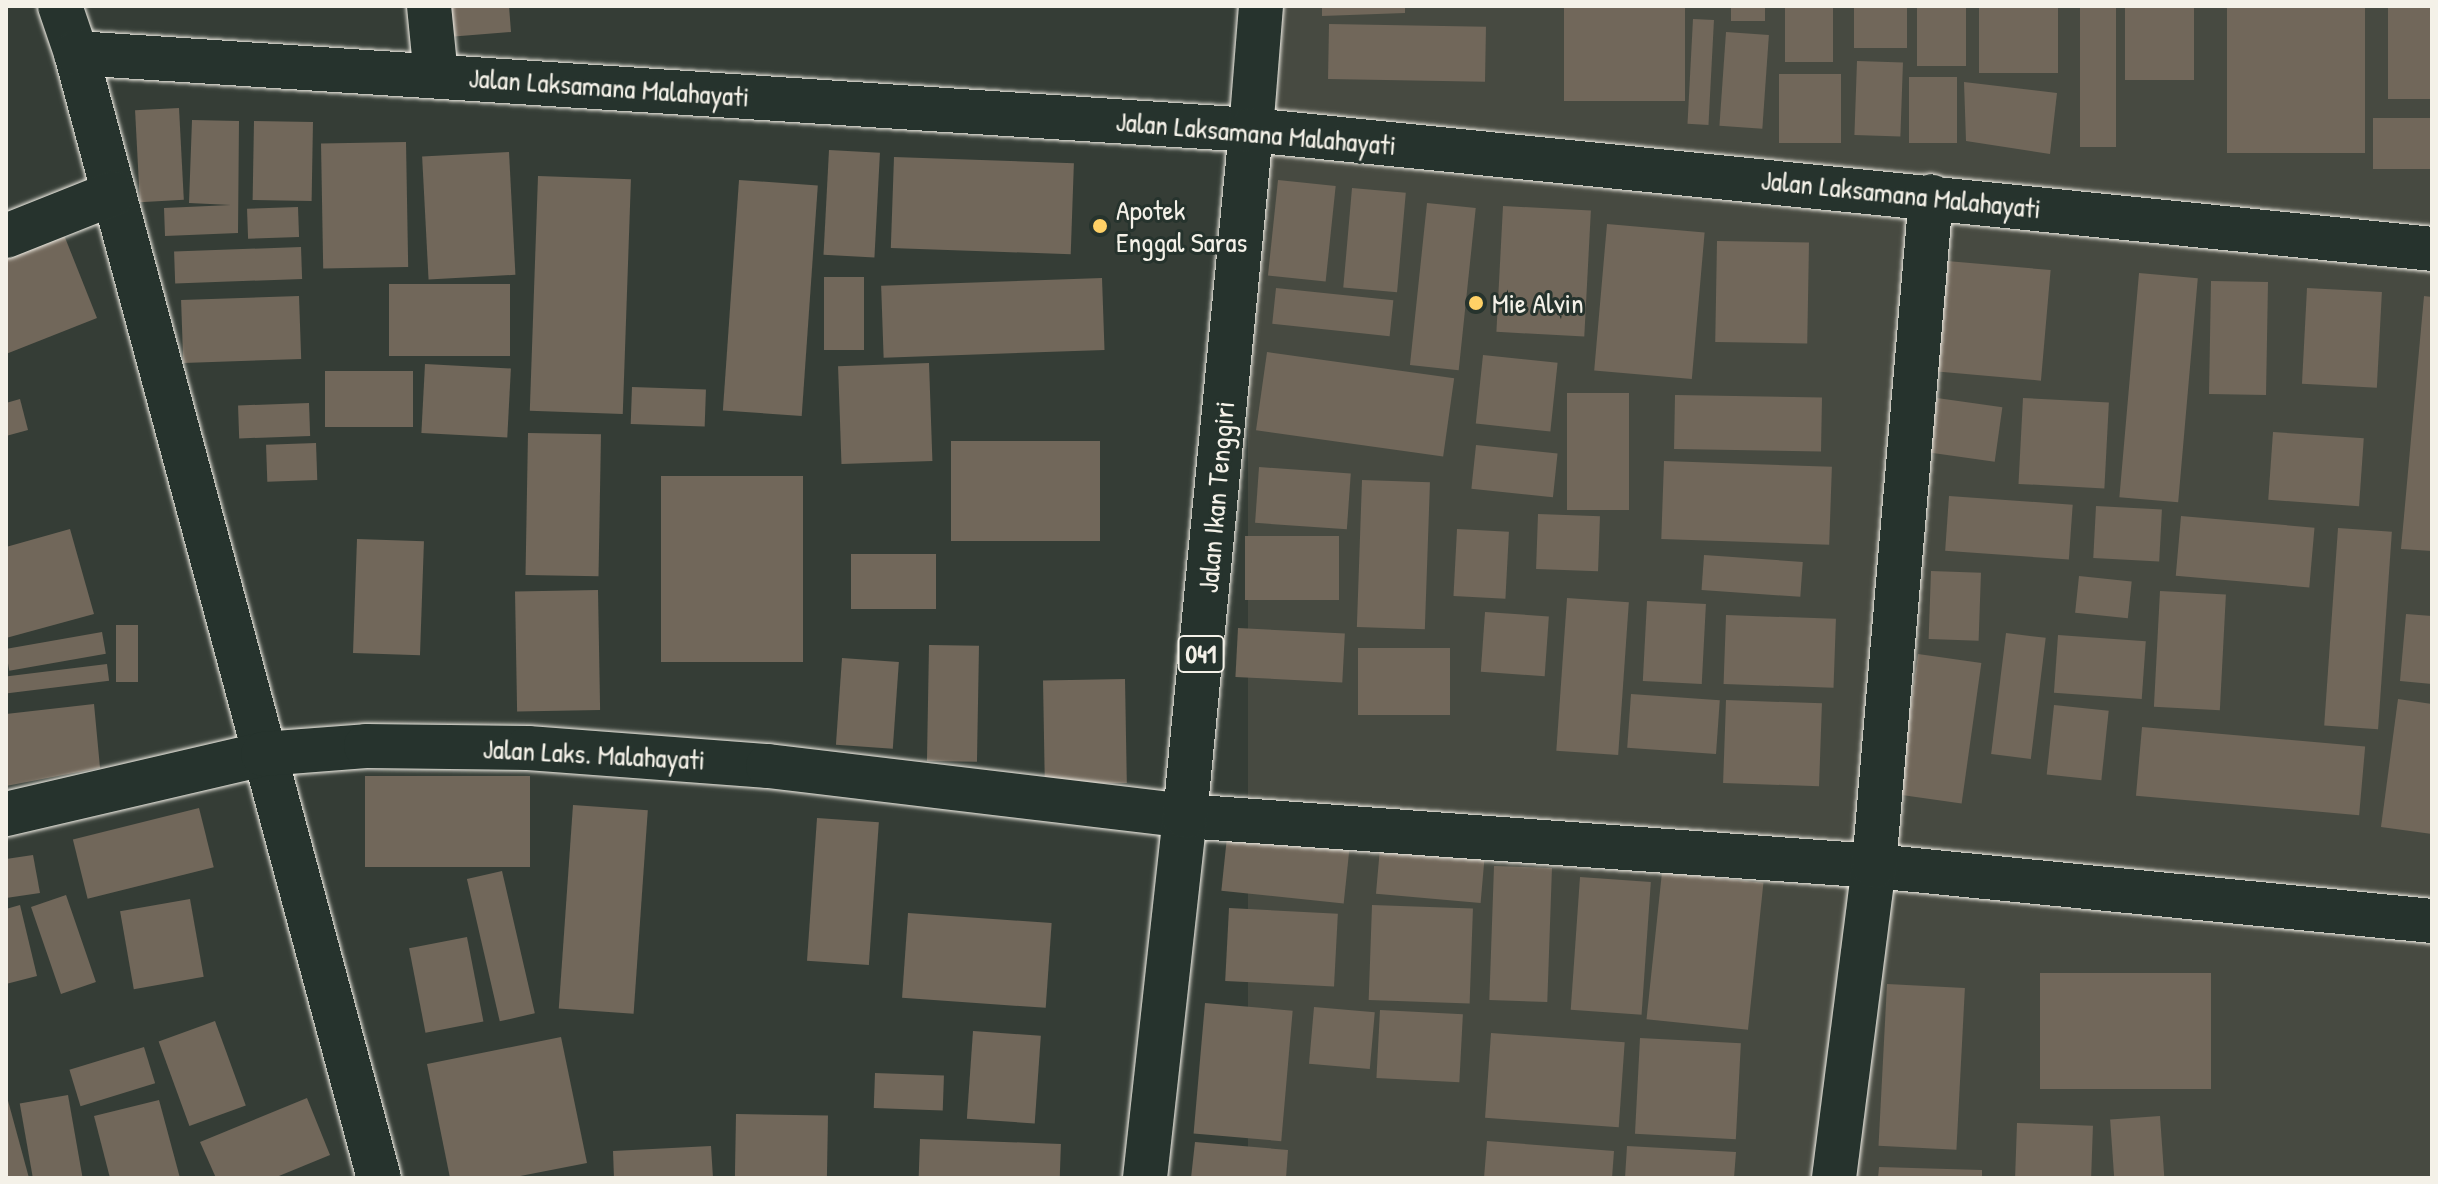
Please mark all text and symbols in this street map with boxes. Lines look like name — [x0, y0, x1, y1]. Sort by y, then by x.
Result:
street label: Jalan Laksamana Malahayati — [468, 60, 750, 114]
street label: Jalan Laksamana Malahayati — [1114, 104, 1398, 162]
street label: Jalan Laksamana Malahayati — [1759, 163, 2043, 225]
place label: Apotek Enggal Saras — [1116, 193, 1247, 259]
marker: Apotek Enggal Saras — [1091, 217, 1109, 235]
place label: Mie Alvin — [1492, 286, 1584, 320]
marker: Mie Alvin — [1467, 294, 1485, 312]
street label: Jalan Ikan Tenggiri — [1191, 400, 1241, 594]
road number: 041 — [1177, 632, 1225, 676]
street label: Jalan Laks. Malahayati — [482, 731, 706, 777]

